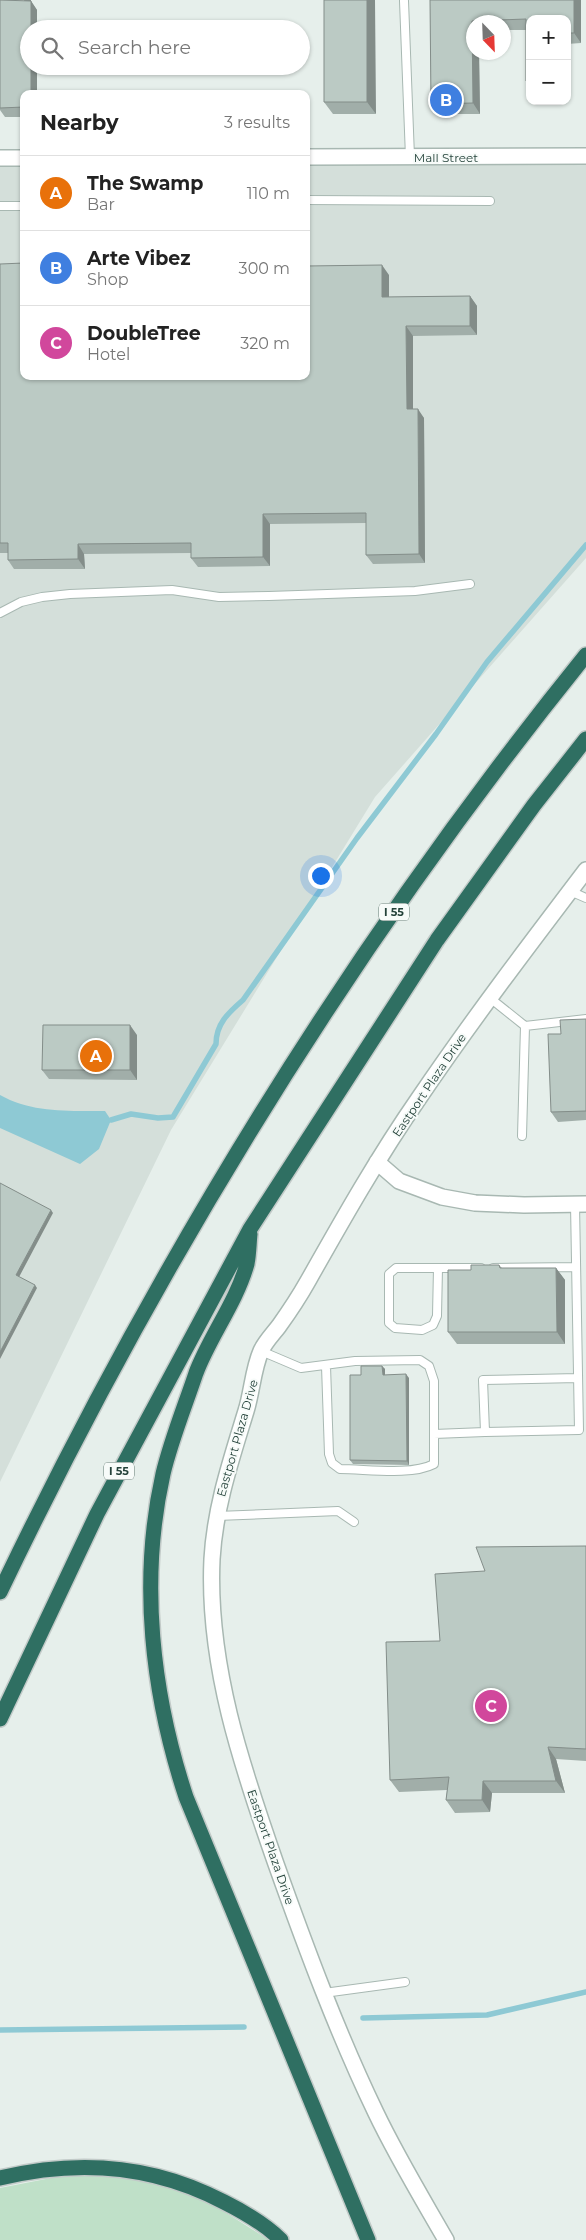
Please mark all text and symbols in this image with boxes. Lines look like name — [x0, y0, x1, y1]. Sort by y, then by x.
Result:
north arrow — [466, 15, 511, 60]
map controls — [526, 15, 571, 105]
button: + — [526, 15, 571, 60]
search box — [20, 20, 310, 75]
icon: search — [38, 34, 66, 62]
text: Search here — [78, 36, 191, 59]
button: − — [526, 60, 571, 105]
pin: B — [430, 81, 462, 119]
text: Nearby — [40, 110, 119, 135]
text: 3 results — [224, 113, 290, 132]
street label: Mall Street — [414, 150, 478, 165]
text: The Swamp — [87, 172, 203, 195]
text: A — [50, 184, 62, 203]
text: 110 m — [247, 184, 290, 203]
text: Bar — [87, 195, 115, 214]
text: Arte Vibez — [87, 247, 190, 270]
text: B — [50, 259, 62, 278]
text: 300 m — [239, 259, 290, 278]
text: Shop — [87, 270, 129, 289]
text: DoubleTree — [87, 322, 201, 345]
text: C — [50, 334, 62, 353]
text: 320 m — [240, 334, 290, 353]
text: Hotel — [87, 345, 130, 364]
your location — [308, 863, 334, 889]
road number: I 55 — [379, 904, 409, 920]
street label: Eastport Plaza Drive — [389, 1031, 469, 1139]
pin: A — [80, 1037, 112, 1075]
street label: Eastport Plaza Drive — [213, 1378, 261, 1498]
road number: I 55 — [104, 1462, 134, 1480]
pin: C — [475, 1687, 507, 1725]
street label: Eastport Plaza Drive — [244, 1787, 298, 1907]

